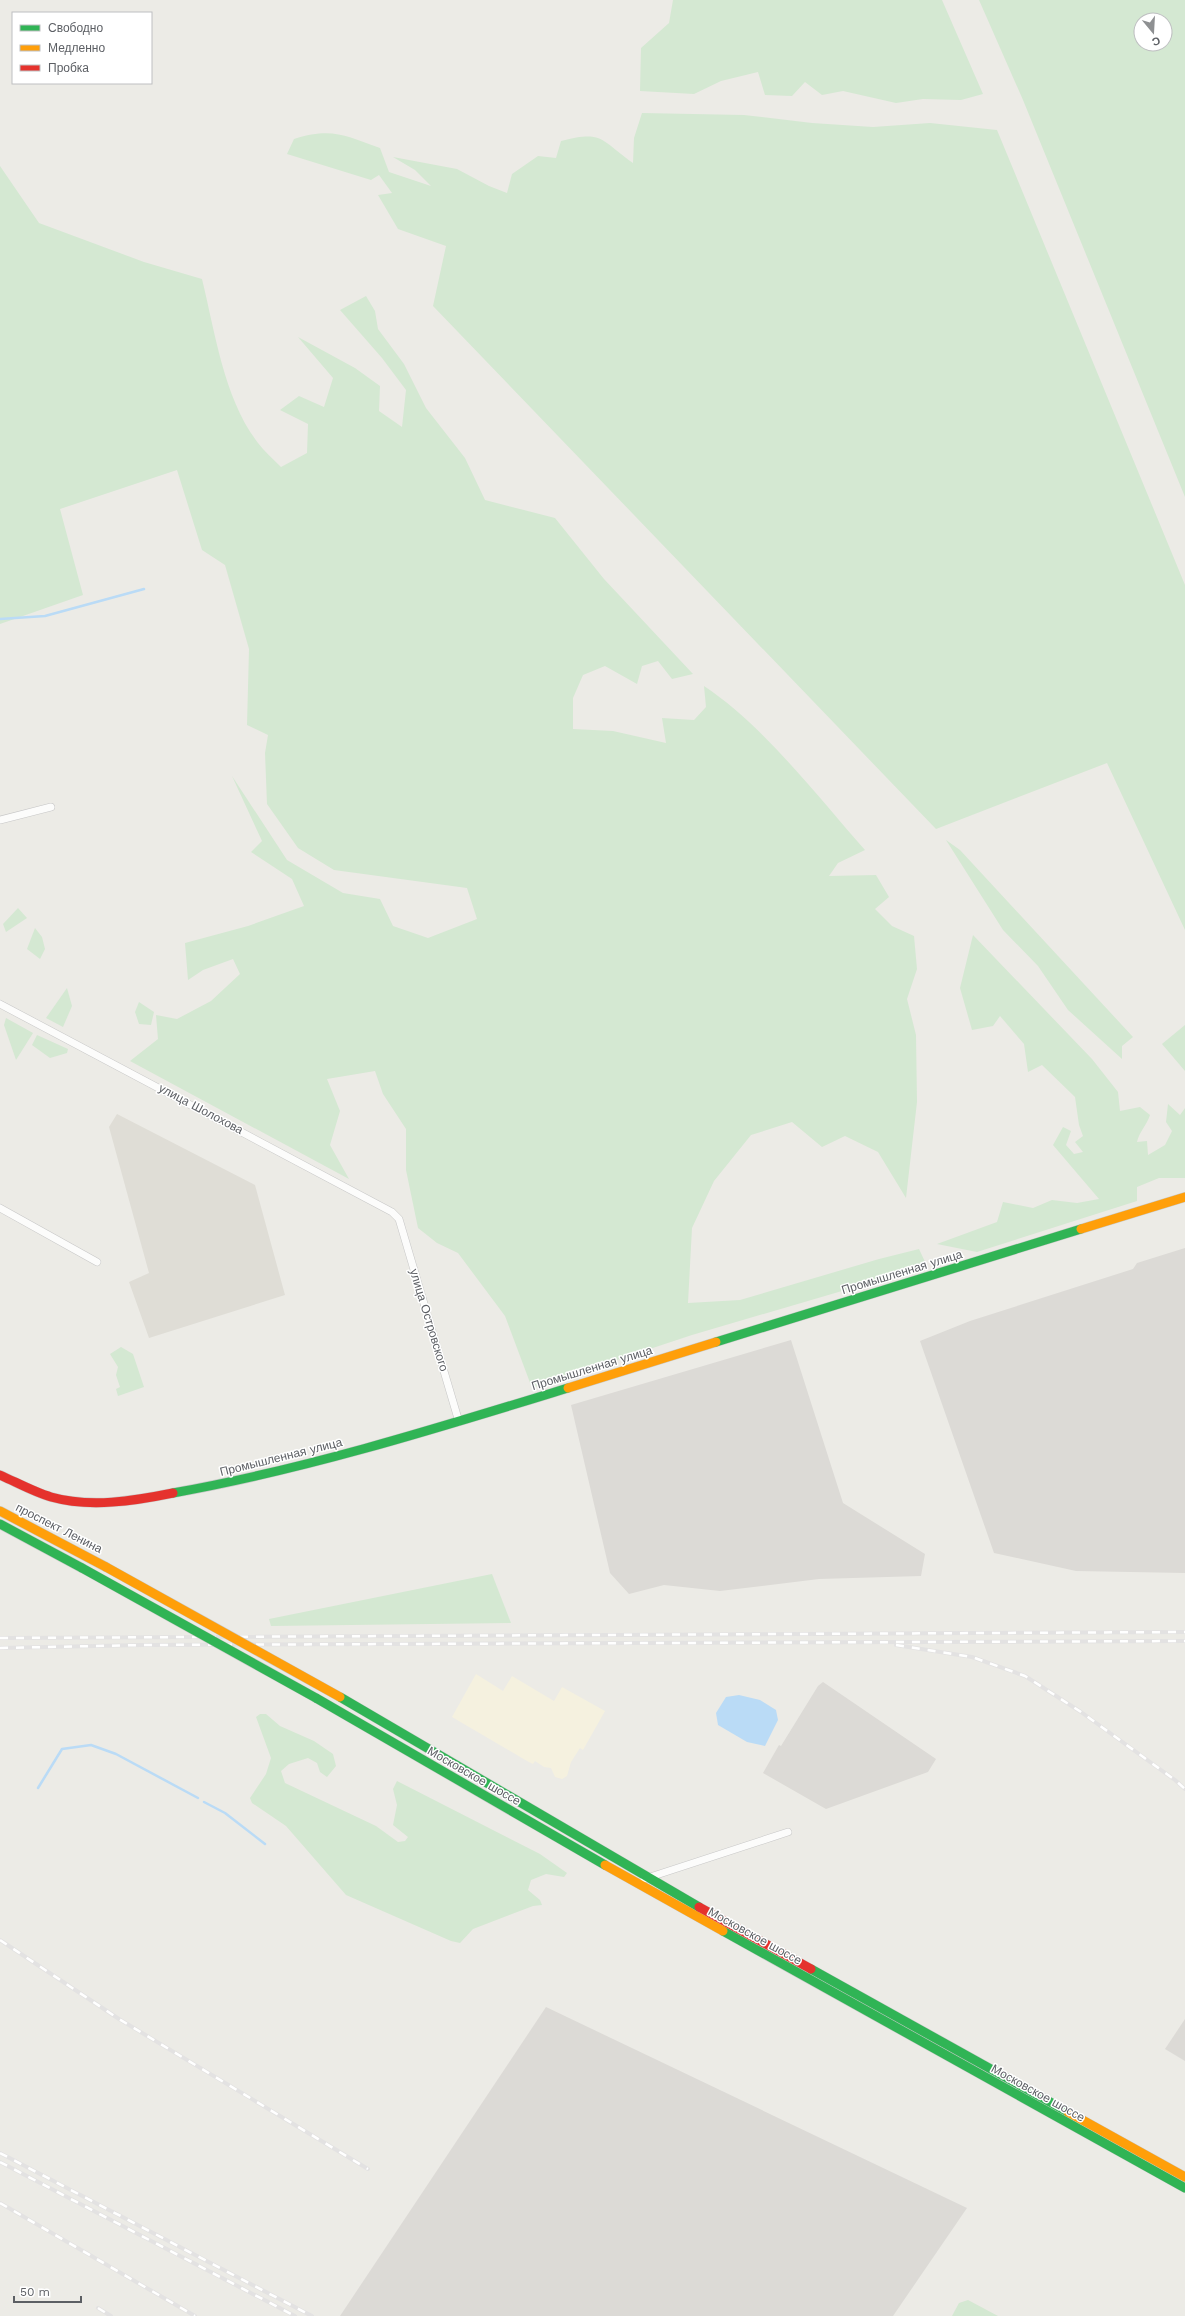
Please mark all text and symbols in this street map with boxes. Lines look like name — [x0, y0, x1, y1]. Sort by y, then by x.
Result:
legend — [12, 12, 152, 84]
north arrow — [1133, 12, 1173, 52]
text: Свободно — [48, 21, 103, 35]
text: С — [1150, 34, 1162, 48]
text: Медленно — [48, 41, 105, 55]
text: Пробка — [48, 61, 89, 75]
street label: улица Шолохова — [156, 1081, 246, 1137]
street label: Промышленная улица — [840, 1247, 964, 1297]
street label: улица Островского — [407, 1267, 451, 1373]
street label: Промышленная улица — [530, 1343, 654, 1393]
street label: Промышленная улица — [218, 1435, 344, 1479]
street label: проспект Ленина — [13, 1500, 105, 1556]
street label: Московское шоссе — [425, 1744, 523, 1808]
street label: Московское шоссе — [706, 1904, 805, 1968]
street label: Московское шоссе — [989, 2061, 1088, 2125]
scale bar — [14, 2278, 81, 2304]
text: 50 m — [20, 2285, 50, 2299]

